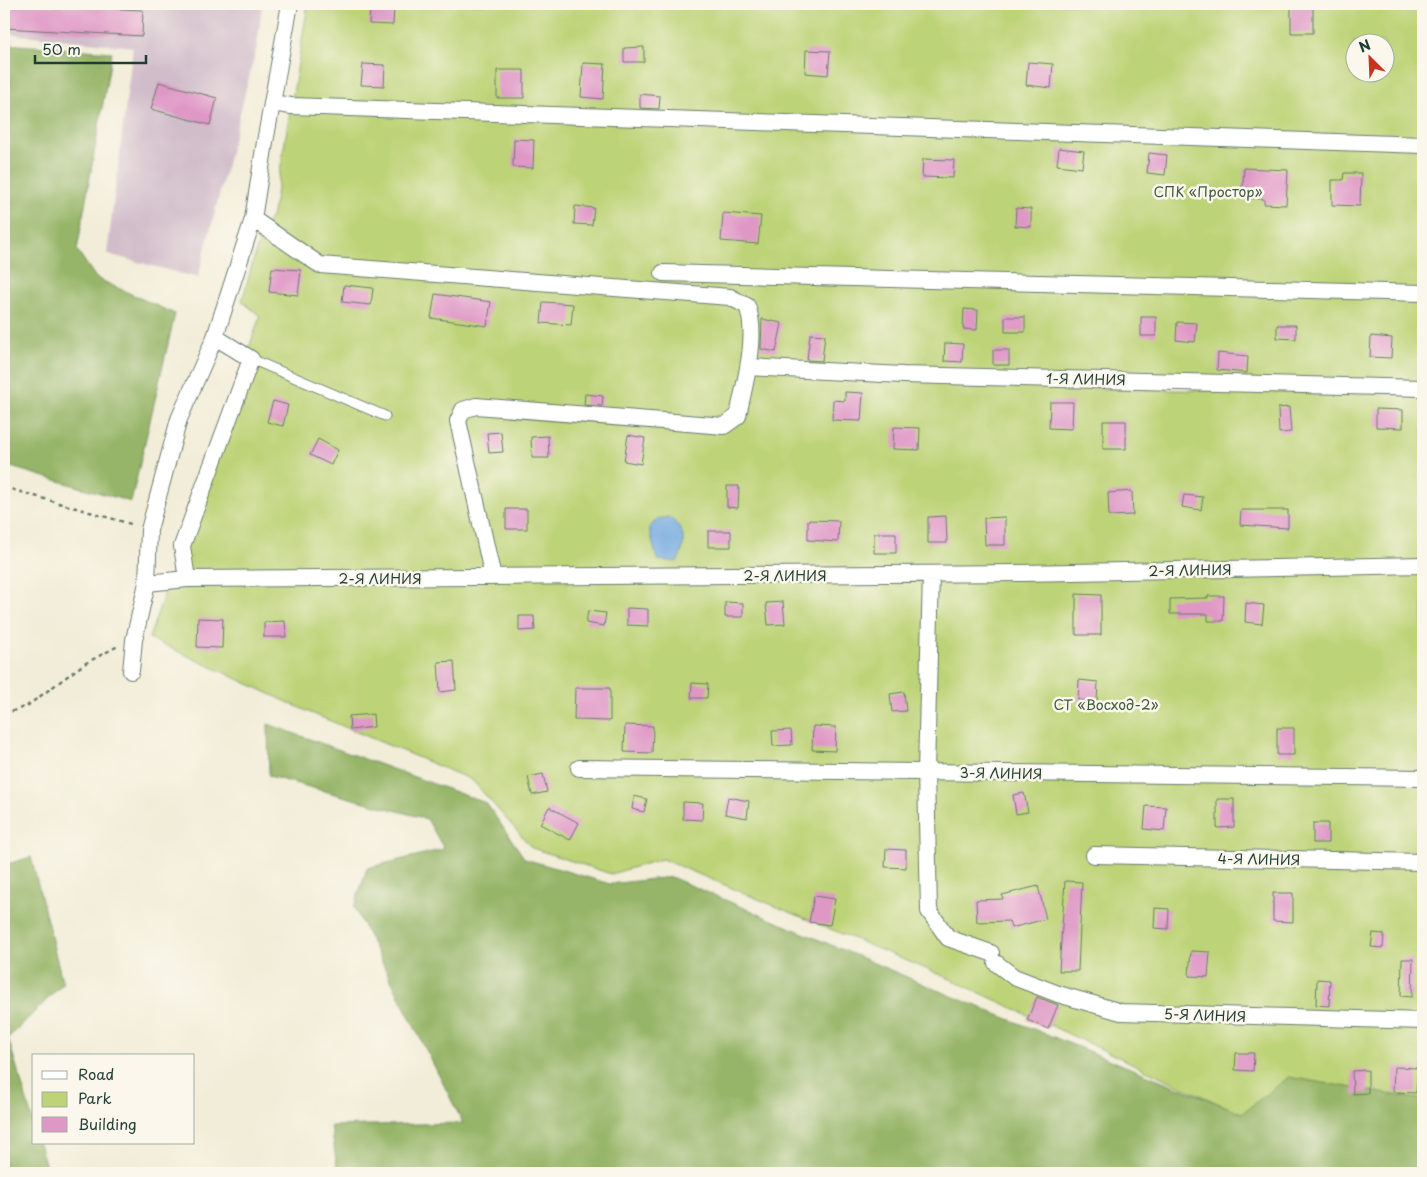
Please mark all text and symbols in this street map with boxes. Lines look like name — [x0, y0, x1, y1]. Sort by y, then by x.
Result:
scale bar — [35, 32, 146, 64]
north arrow — [1344, 32, 1394, 82]
text: N — [1355, 34, 1374, 58]
text: 50 m — [42, 37, 81, 60]
park label: СПК «Простор» — [1154, 181, 1262, 202]
street label: 1-Я ЛИНИЯ — [1046, 368, 1126, 390]
street label: 2-Я ЛИНИЯ — [1148, 559, 1232, 581]
street label: 2-Я ЛИНИЯ — [743, 565, 827, 586]
street label: 2-Я ЛИНИЯ — [338, 568, 422, 589]
park label: СТ «Восход-2» — [1053, 694, 1159, 715]
street label: 3-Я ЛИНИЯ — [959, 762, 1043, 784]
street label: 4-Я ЛИНИЯ — [1217, 848, 1301, 870]
street label: 5-Я ЛИНИЯ — [1163, 1003, 1247, 1027]
legend — [32, 1054, 195, 1144]
text: Road — [78, 1062, 114, 1085]
text: Park — [78, 1086, 112, 1109]
text: Building — [78, 1112, 137, 1135]

